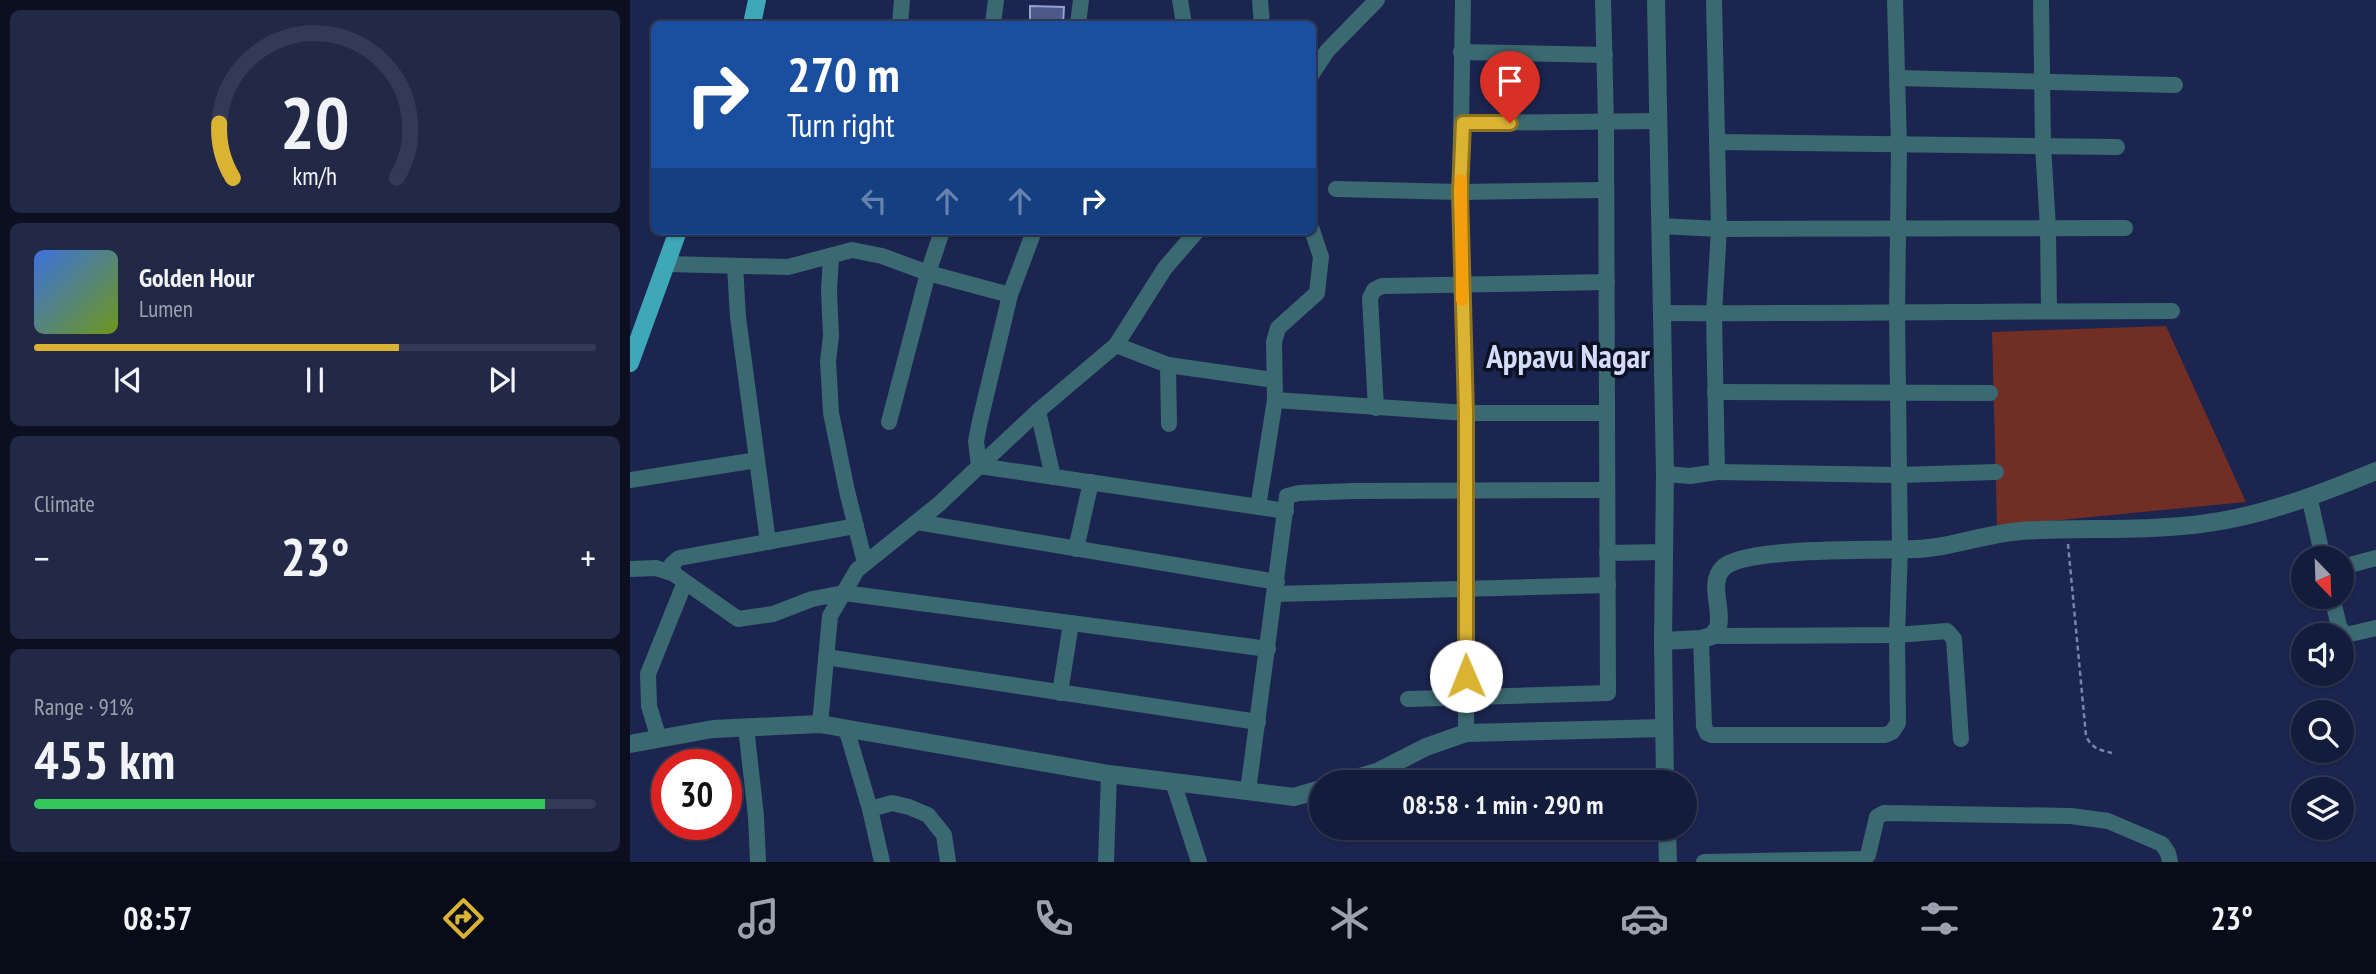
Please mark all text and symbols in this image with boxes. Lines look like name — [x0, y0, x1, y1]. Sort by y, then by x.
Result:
text: 270 m — [787, 42, 900, 106]
icon: right — [672, 49, 763, 140]
pin — [1480, 51, 1540, 123]
icon: arrive — [1491, 62, 1529, 100]
text: 20 — [280, 74, 350, 168]
text: Turn right — [787, 104, 895, 146]
text: km/h — [293, 159, 337, 191]
icon: left — [855, 182, 893, 220]
icon: ahead — [928, 182, 966, 220]
icon: ahead — [1001, 182, 1039, 220]
icon: right — [1074, 182, 1112, 220]
text: Golden Hour — [139, 261, 254, 294]
text: Lumen — [139, 294, 193, 323]
district label: Appavu Nagar — [1485, 334, 1650, 377]
icon: previous — [109, 361, 147, 399]
icon: pause — [296, 361, 334, 399]
icon: next — [483, 361, 521, 399]
text: Climate — [34, 489, 95, 518]
text: 23° — [281, 523, 349, 590]
text: − — [34, 533, 50, 582]
text: + — [580, 533, 596, 582]
north arrow — [2291, 546, 2354, 609]
map controls — [2291, 546, 2354, 840]
button: sound — [2291, 623, 2354, 686]
position arrow — [1429, 639, 1503, 713]
text: Range · 91% — [34, 692, 134, 721]
button: search — [2291, 700, 2354, 763]
text: 455 km — [34, 726, 175, 793]
speed limit sign: 30 — [651, 749, 742, 840]
button: layers — [2291, 777, 2354, 840]
text: 08:58 · 1 min · 290 m — [1403, 788, 1603, 821]
icon: directions — [439, 894, 488, 943]
icon: music — [734, 894, 783, 943]
icon: phone — [1029, 894, 1078, 943]
icon: climate — [1325, 894, 1374, 943]
icon: car — [1620, 894, 1669, 943]
icon: filters — [1915, 894, 1964, 943]
text: 08:57 — [123, 897, 192, 939]
text: 23° — [2211, 897, 2253, 939]

